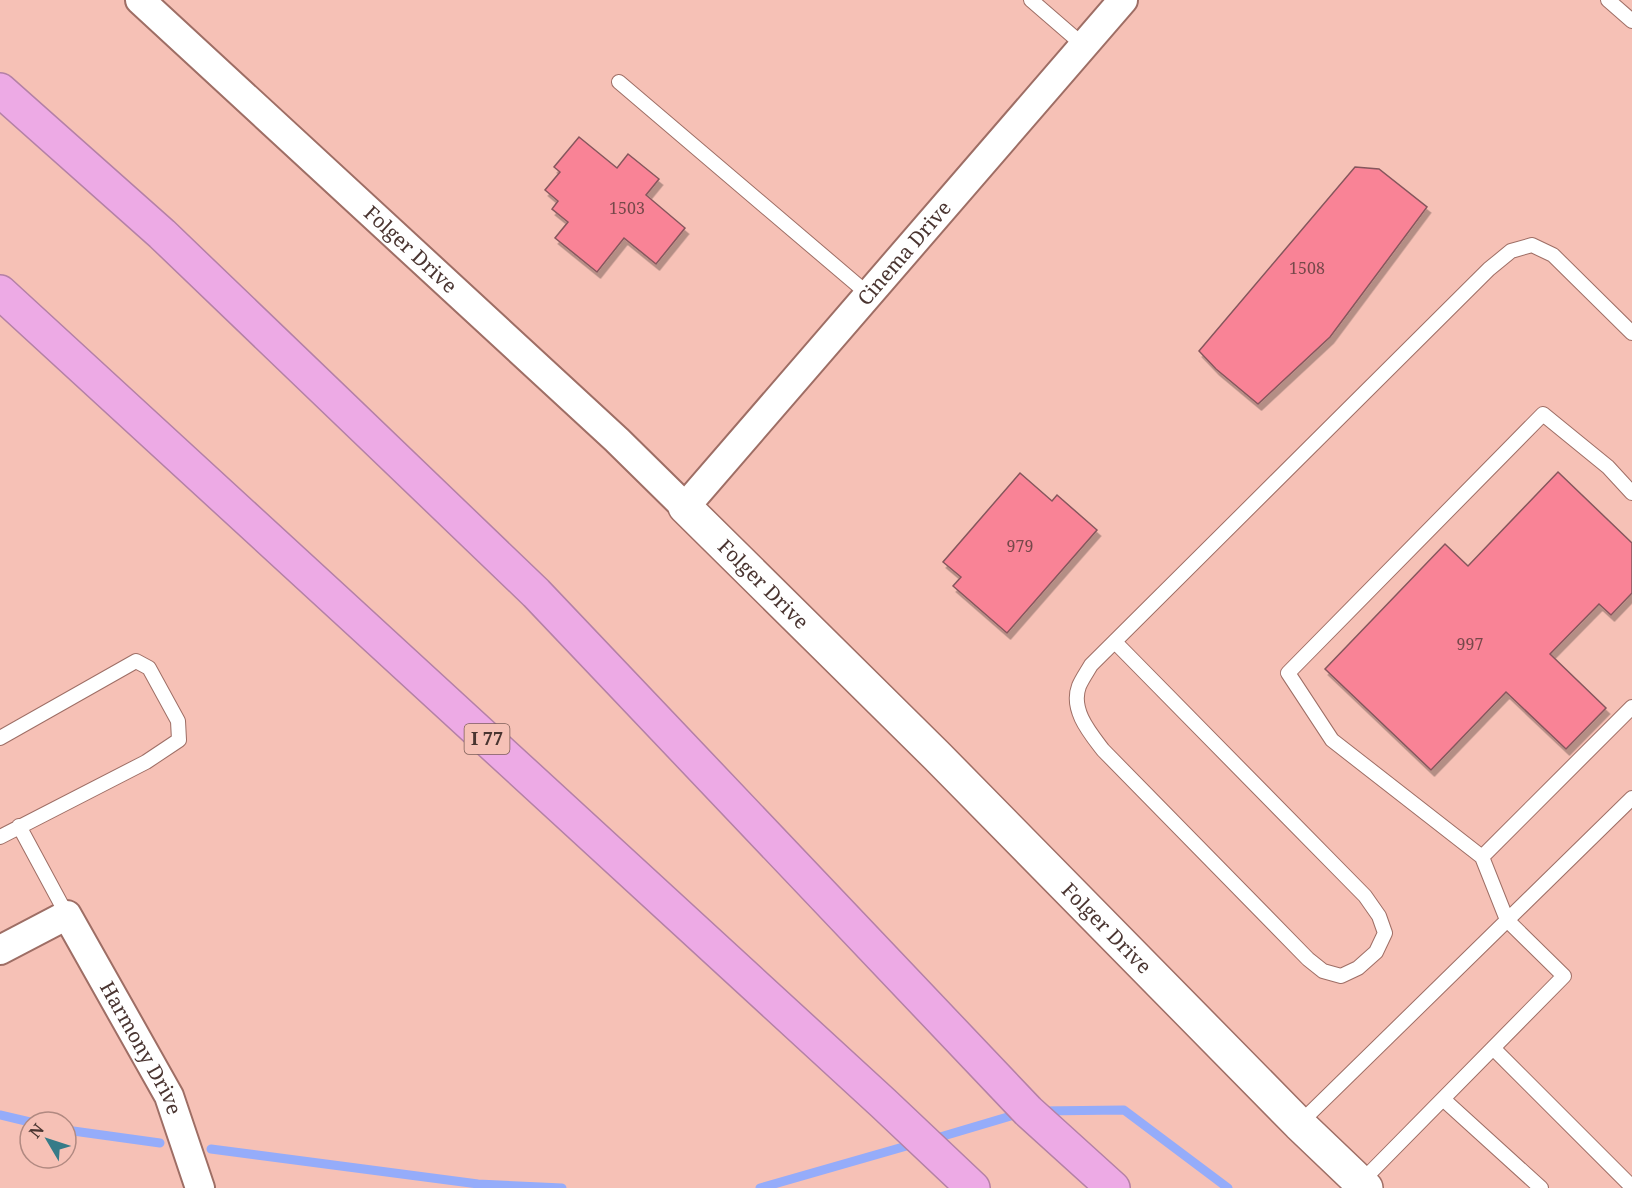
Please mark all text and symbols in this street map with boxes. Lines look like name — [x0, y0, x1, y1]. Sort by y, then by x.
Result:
street label: Cinema Drive — [851, 195, 957, 311]
house number: 1503 — [609, 197, 645, 219]
street label: Folger Drive — [358, 199, 463, 299]
house number: 1508 — [1289, 257, 1325, 279]
street label: Folger Drive — [712, 533, 815, 635]
house number: 979 — [1007, 535, 1033, 557]
house number: 997 — [1457, 633, 1483, 655]
road number: I 77 — [464, 724, 510, 754]
street label: Folger Drive — [1056, 877, 1158, 979]
street label: Harmony Drive — [94, 976, 188, 1118]
north arrow — [18, 1110, 78, 1170]
text: N — [24, 1118, 49, 1142]

